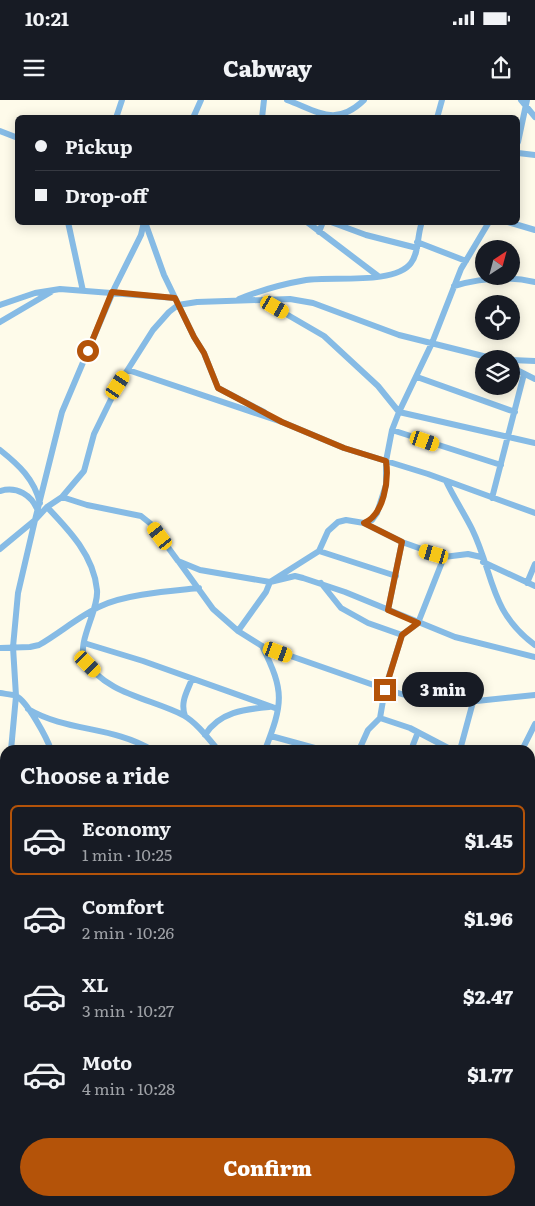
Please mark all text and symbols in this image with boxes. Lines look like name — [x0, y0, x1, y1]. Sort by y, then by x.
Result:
text: 10:21 — [25, 4, 69, 32]
text: Cabway — [223, 51, 312, 84]
icon: menu — [20, 54, 48, 82]
icon: share — [487, 54, 515, 82]
text: Pickup — [65, 132, 133, 160]
text: Drop-off — [65, 181, 148, 209]
north arrow — [475, 240, 520, 285]
map controls — [475, 240, 520, 395]
car — [258, 293, 291, 321]
button: locate — [475, 295, 520, 340]
route start — [77, 340, 99, 362]
button: layers — [475, 350, 520, 395]
car — [103, 368, 132, 402]
car — [408, 429, 441, 453]
car — [144, 520, 175, 552]
car — [417, 543, 450, 565]
car — [261, 640, 294, 664]
car — [72, 648, 103, 680]
callout: 3 min — [402, 672, 485, 708]
text: 3 min — [420, 677, 466, 701]
route end — [374, 679, 396, 701]
text: Choose a ride — [20, 758, 169, 791]
text: Economy — [82, 814, 171, 842]
icon: car — [22, 818, 67, 863]
text: $1.45 — [465, 826, 513, 854]
text: 1 min · 10:25 — [82, 842, 172, 866]
text: Comfort — [82, 892, 164, 920]
icon: car — [22, 896, 67, 941]
text: $1.96 — [464, 904, 513, 932]
text: 2 min · 10:26 — [82, 920, 174, 944]
text: XL — [82, 970, 109, 998]
icon: car — [22, 974, 67, 1019]
text: $2.47 — [463, 982, 513, 1010]
text: 3 min · 10:27 — [82, 998, 174, 1022]
text: Moto — [82, 1048, 132, 1076]
icon: car — [22, 1052, 67, 1097]
text: $1.77 — [467, 1060, 513, 1088]
text: 4 min · 10:28 — [82, 1076, 175, 1100]
button: Confirm — [20, 1138, 515, 1196]

